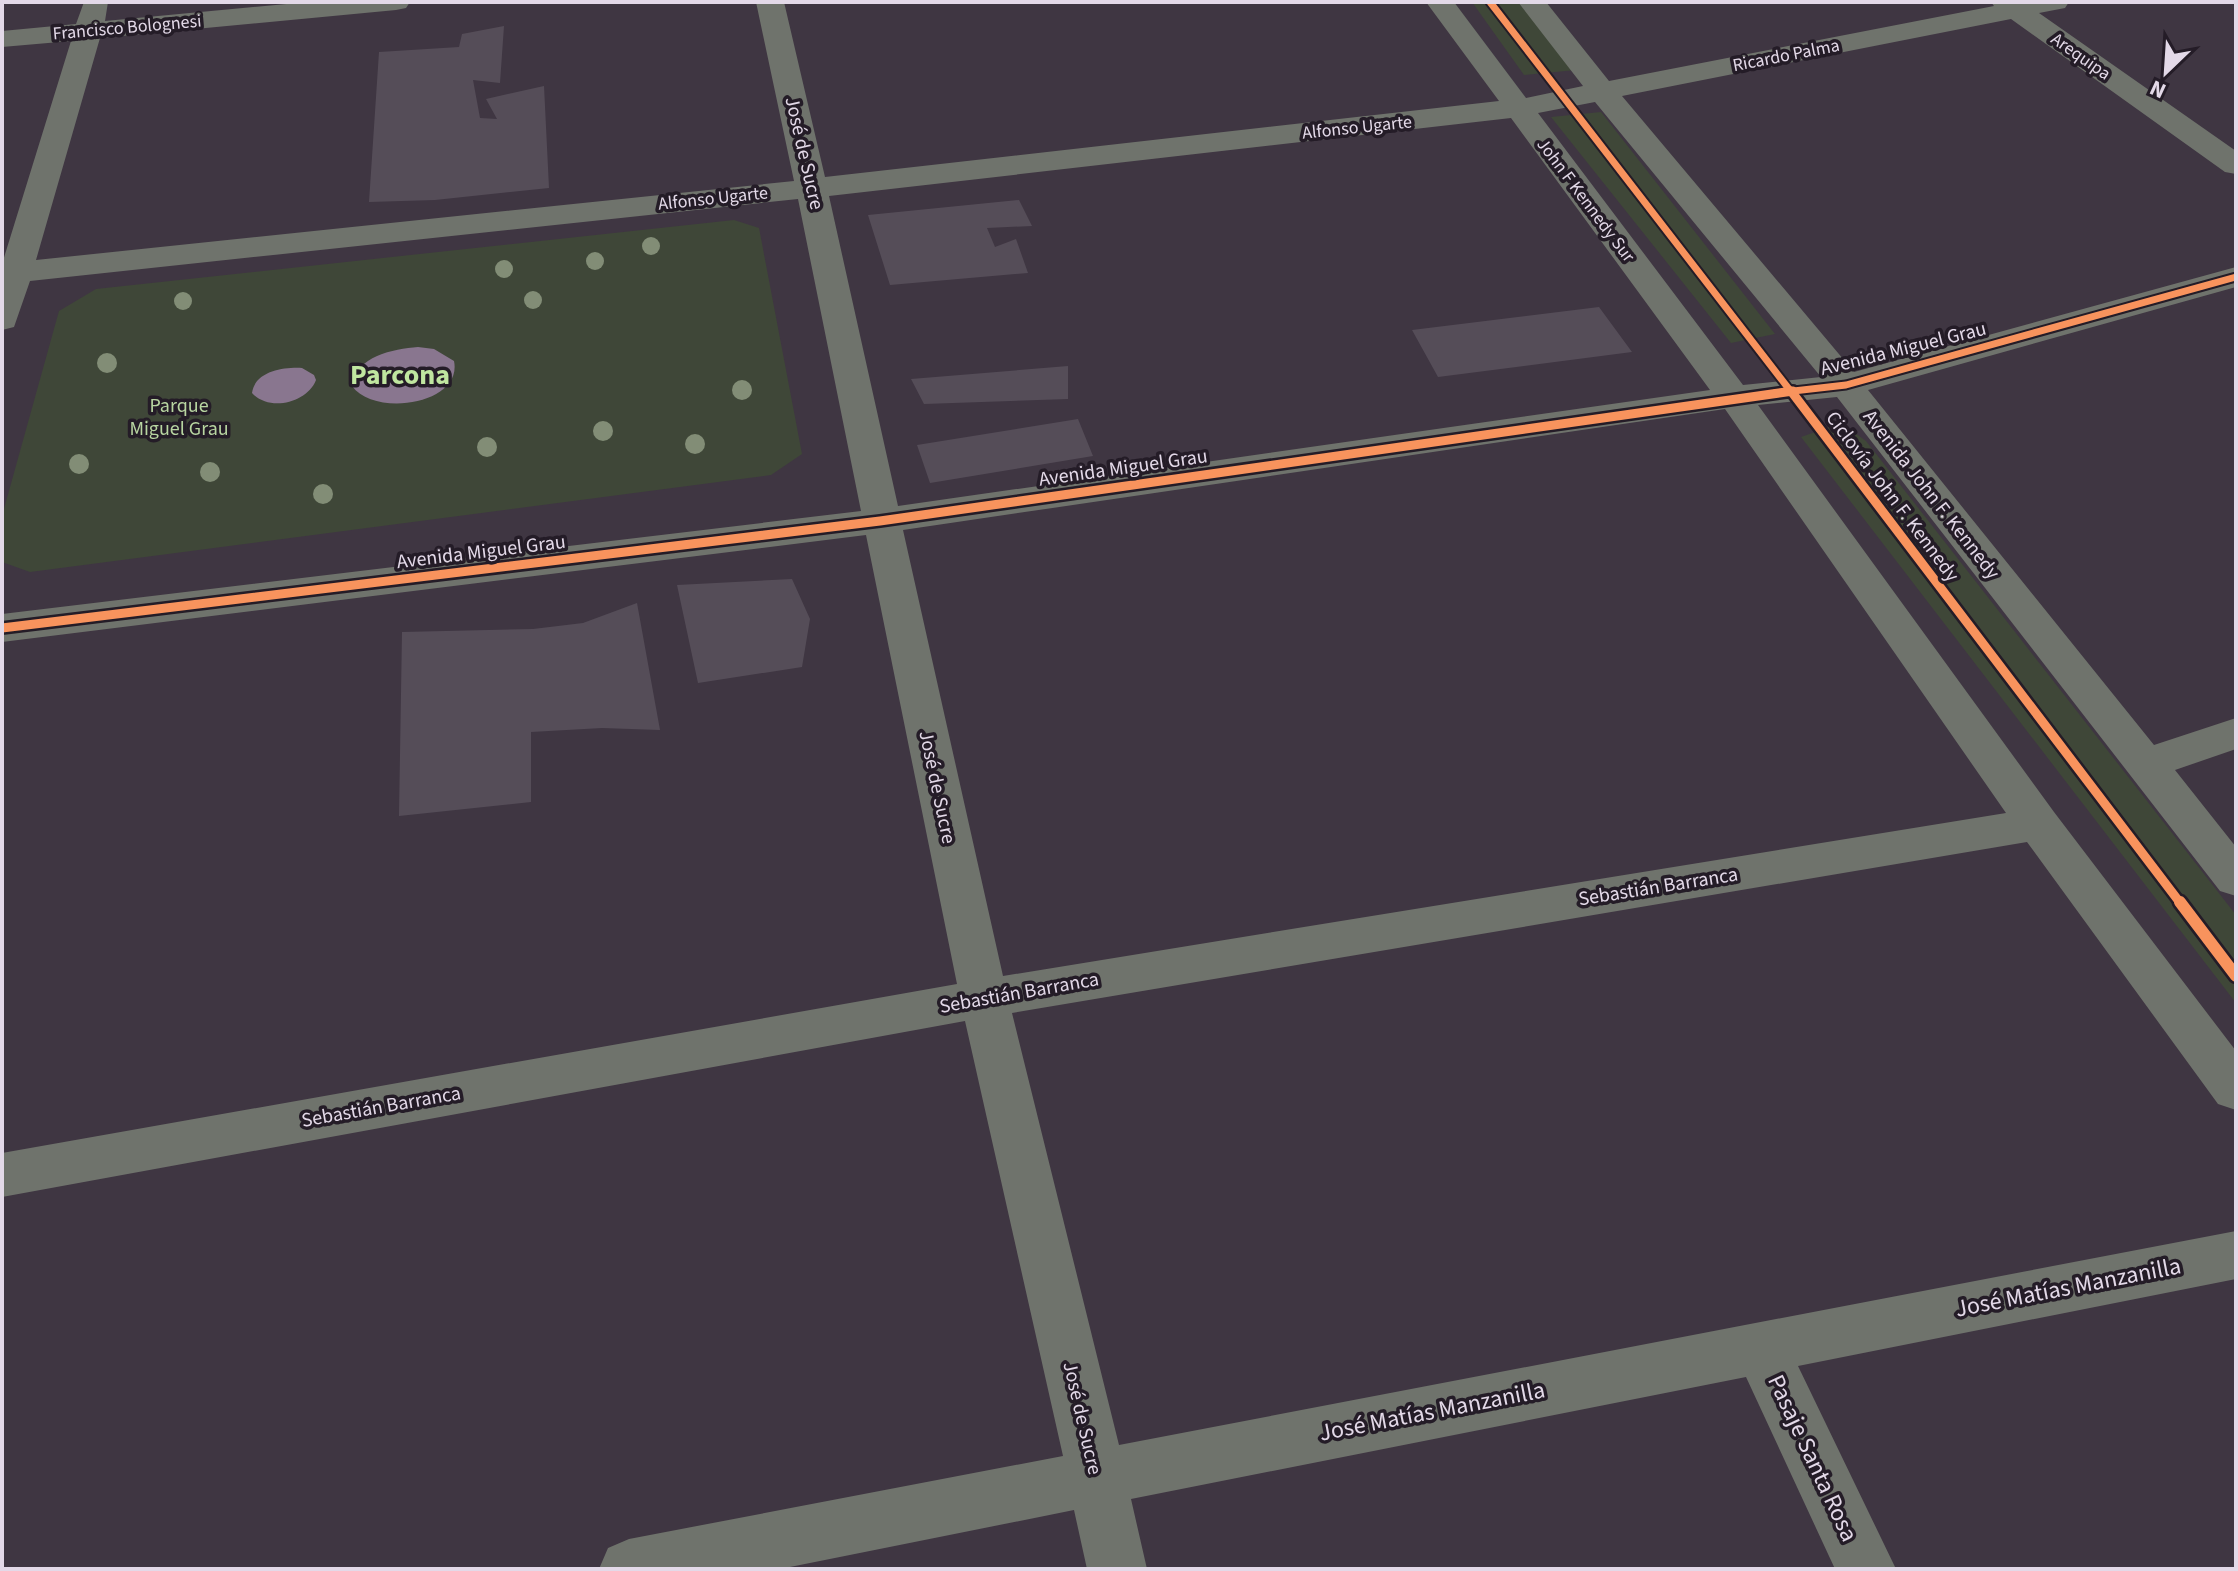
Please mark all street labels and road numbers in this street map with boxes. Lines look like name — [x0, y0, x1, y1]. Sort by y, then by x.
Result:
street label: Francisco Bolognesi — [52, 9, 202, 46]
street label: Arequipa — [2046, 27, 2116, 86]
street label: Ricardo Palma — [1731, 33, 1842, 78]
street label: José de Sucre — [777, 94, 831, 212]
street label: Alfonso Ugarte — [1301, 109, 1413, 146]
street label: John F Kennedy Sur — [1531, 133, 1641, 268]
street label: Alfonso Ugarte — [657, 180, 769, 217]
street label: Avenida Miguel Grau — [1817, 315, 1989, 383]
street label: Avenida John F. Kennedy — [1856, 404, 2007, 586]
street label: Ciclovía John F. Kennedy — [1819, 406, 1966, 588]
street label: Avenida Miguel Grau — [1037, 442, 1209, 494]
street label: Avenida Miguel Grau — [395, 528, 567, 576]
street label: José de Sucre — [911, 728, 963, 846]
street label: Sebastián Barranca — [1576, 861, 1740, 913]
street label: Sebastián Barranca — [937, 965, 1101, 1021]
street label: Sebastián Barranca — [299, 1079, 463, 1135]
street label: José Matías Manzanilla — [1952, 1248, 2184, 1327]
street label: José de Sucre — [1055, 1359, 1109, 1477]
street label: Pasaje Santa Rosa — [1759, 1369, 1867, 1547]
street label: José Matías Manzanilla — [1316, 1372, 1548, 1451]

